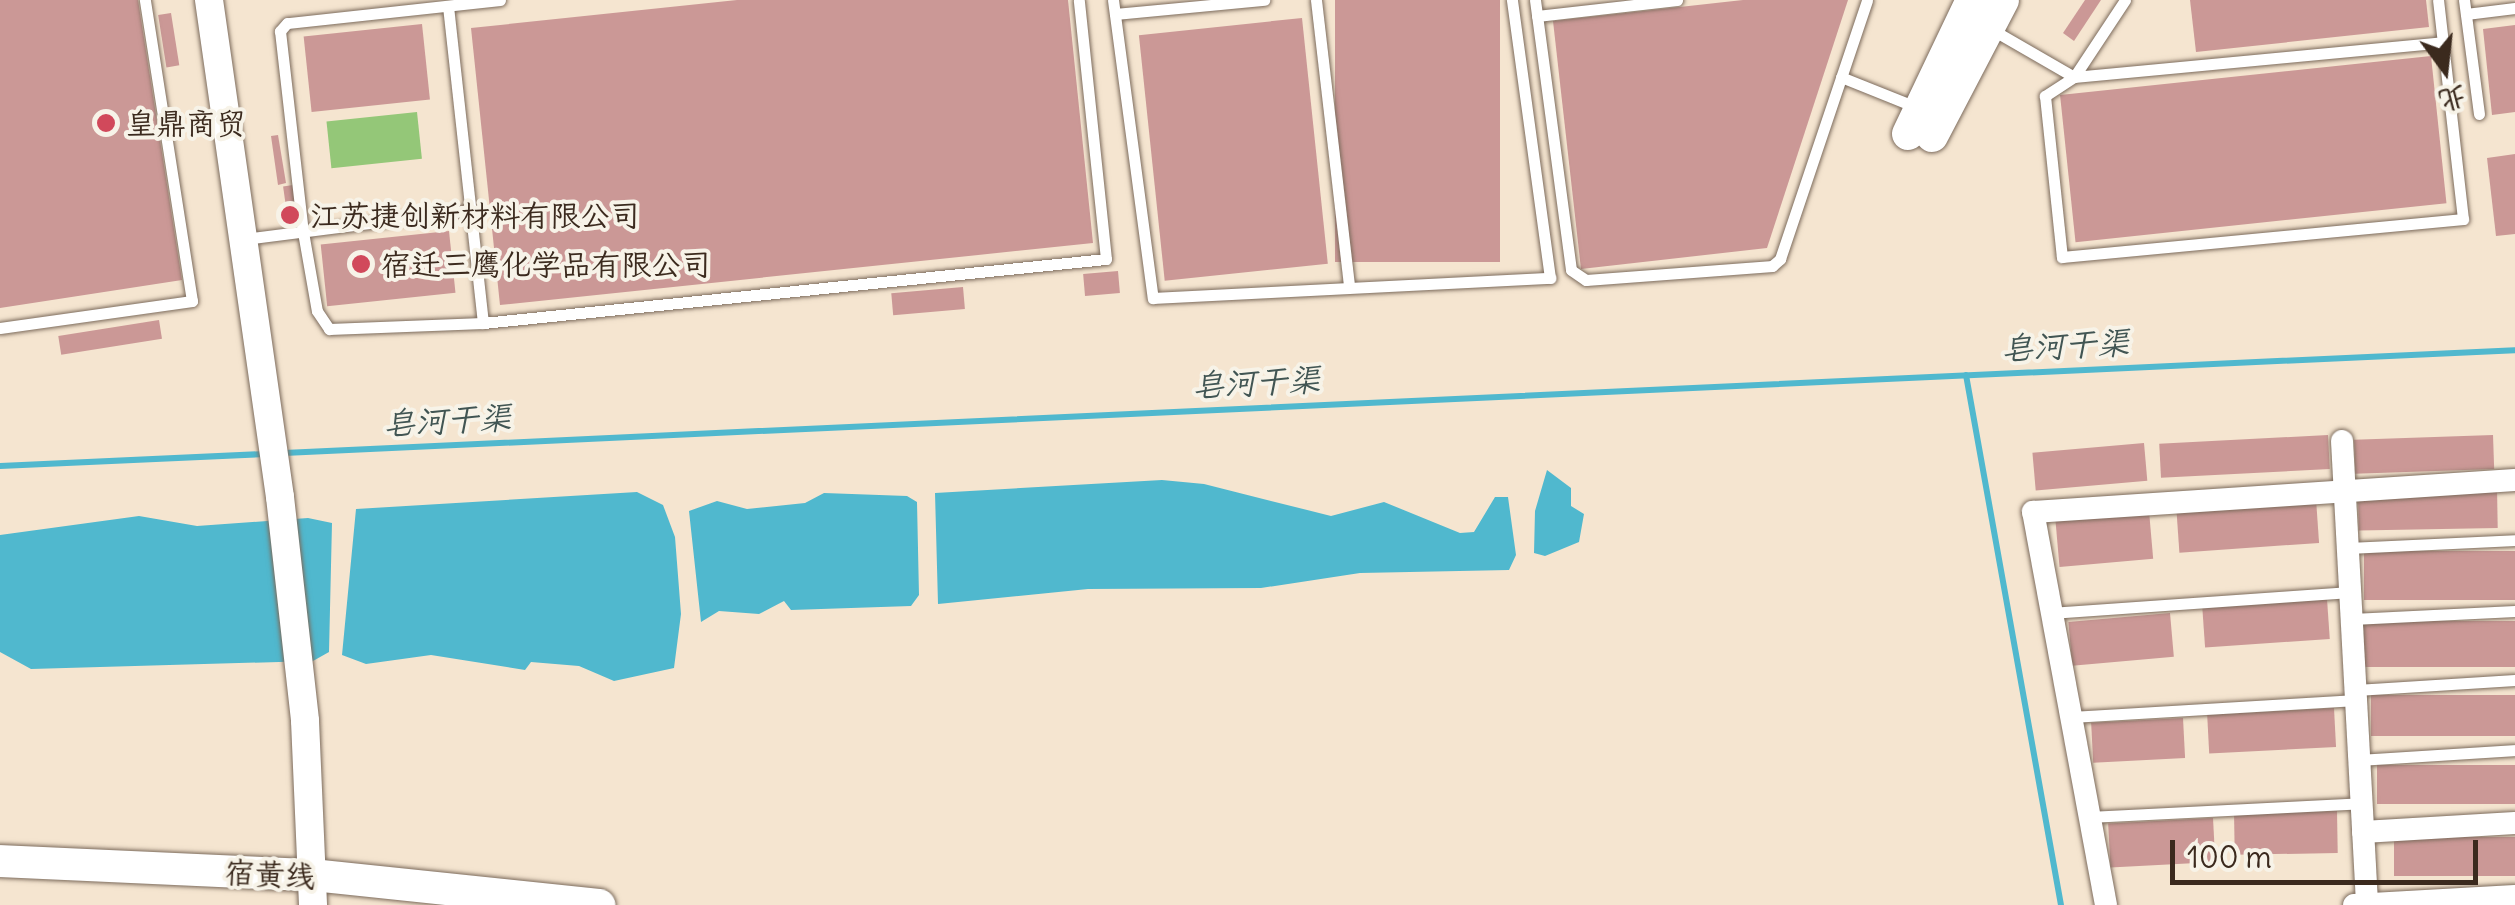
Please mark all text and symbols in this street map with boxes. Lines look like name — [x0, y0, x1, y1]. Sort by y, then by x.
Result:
north arrow — [2395, 20, 2495, 120]
text: 北 — [2435, 78, 2471, 120]
place label: 皇鼎商贸 — [126, 105, 246, 141]
marker: 皇鼎商贸 — [95, 112, 117, 134]
place label: 江苏捷创新材料有限公司 — [310, 197, 640, 233]
marker: 江苏捷创新材料有限公司 — [279, 204, 301, 226]
place label: 宿迁三鹰化学品有限公司 — [381, 246, 711, 282]
marker: 宿迁三鹰化学品有限公司 — [350, 253, 372, 275]
water label: 皂河干渠 — [2000, 323, 2130, 369]
water label: 皂河干渠 — [1191, 360, 1321, 406]
water label: 皂河干渠 — [382, 398, 512, 444]
scale bar — [2175, 820, 2482, 882]
text: 100 m — [2187, 838, 2272, 876]
street label: 宿黄线 — [224, 854, 316, 894]

